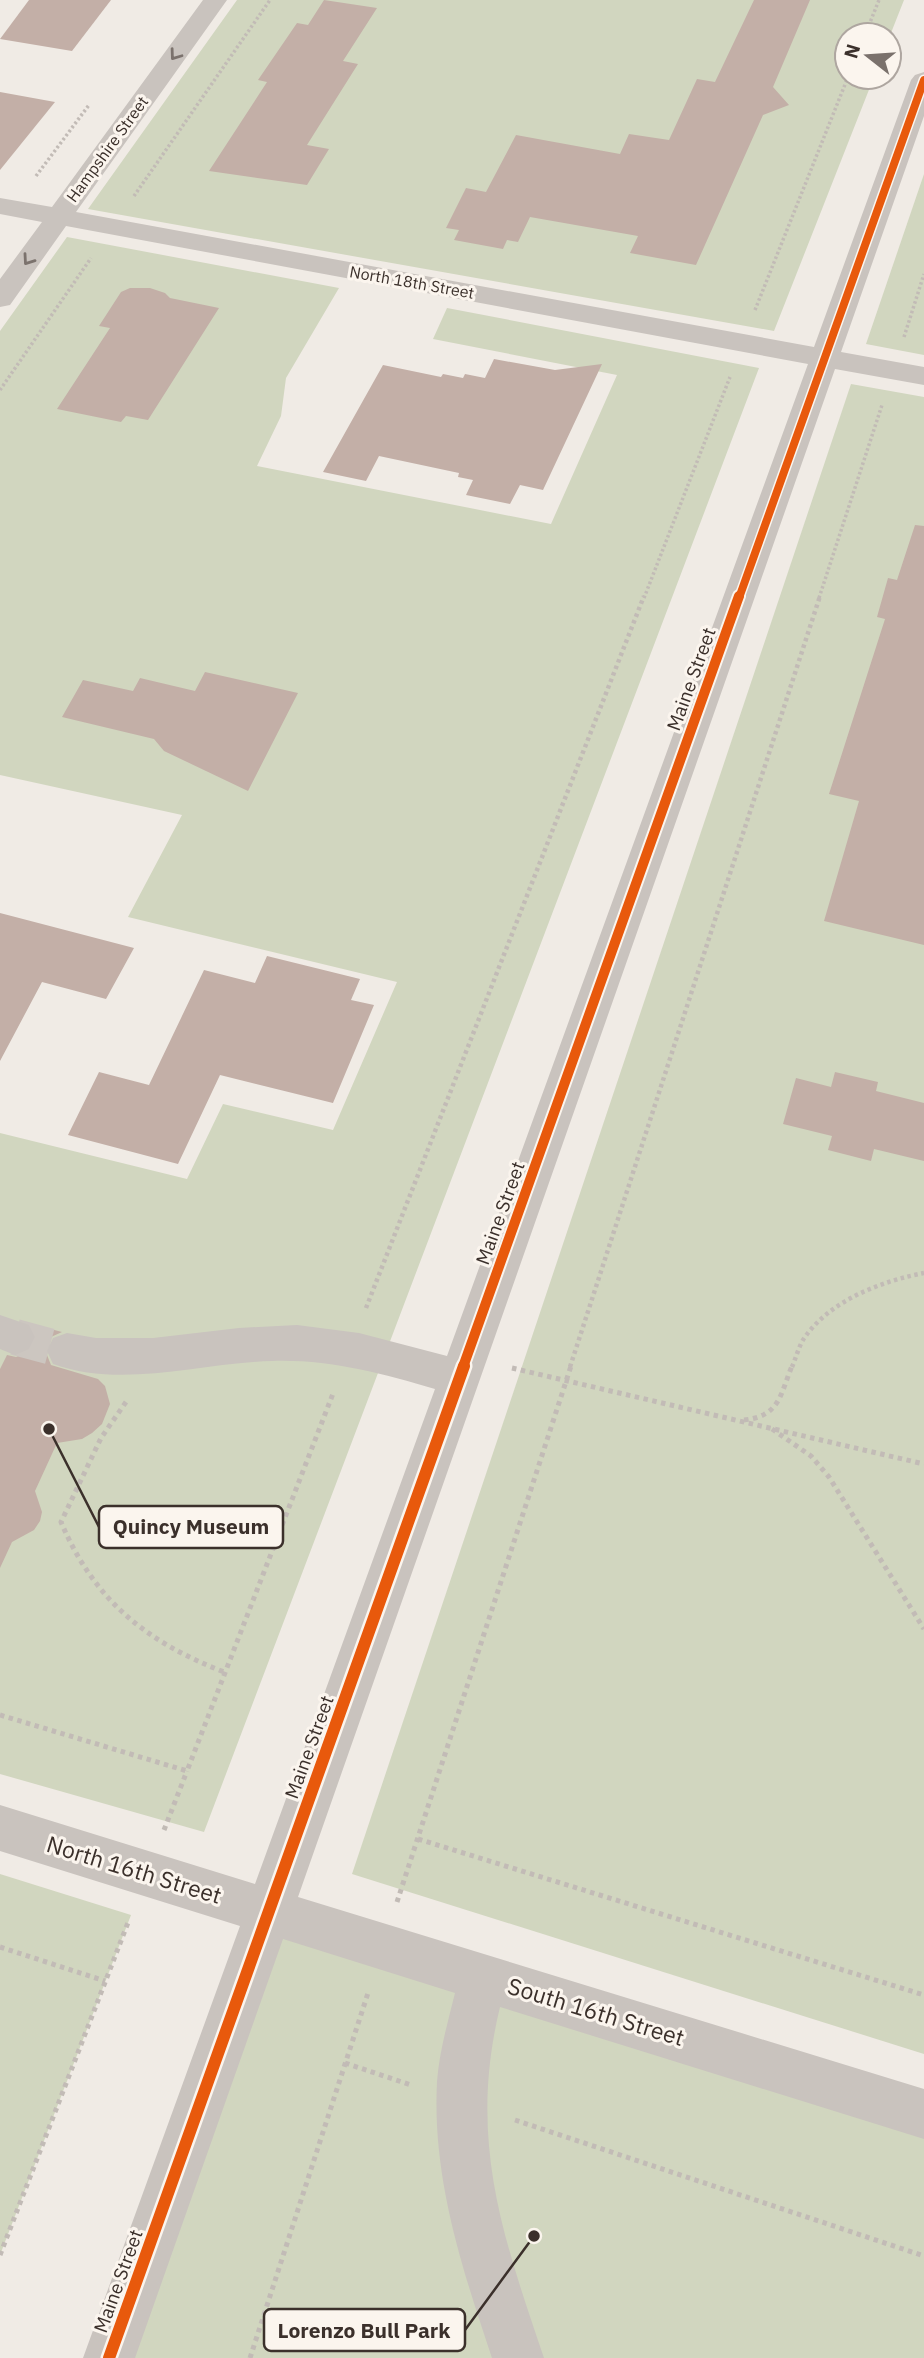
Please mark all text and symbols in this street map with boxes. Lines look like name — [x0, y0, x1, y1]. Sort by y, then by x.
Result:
north arrow — [833, 21, 903, 91]
text: N — [838, 41, 865, 61]
one-way arrow — [171, 47, 183, 60]
street label: Hampshire Street — [62, 92, 152, 206]
one-way arrow — [24, 252, 36, 265]
street label: North 18th Street — [348, 261, 476, 303]
street label: Maine Street — [661, 624, 721, 734]
street label: Maine Street — [470, 1158, 530, 1268]
callout: Quincy Museum — [99, 1506, 283, 1548]
text: Quincy Museum — [113, 1512, 269, 1540]
street label: Maine Street — [279, 1692, 339, 1802]
street label: North 16th Street — [43, 1828, 225, 1910]
street label: South 16th Street — [504, 1970, 688, 2052]
street label: Maine Street — [88, 2226, 148, 2336]
callout: Lorenzo Bull Park — [264, 2309, 465, 2351]
text: Lorenzo Bull Park — [278, 2316, 451, 2344]

